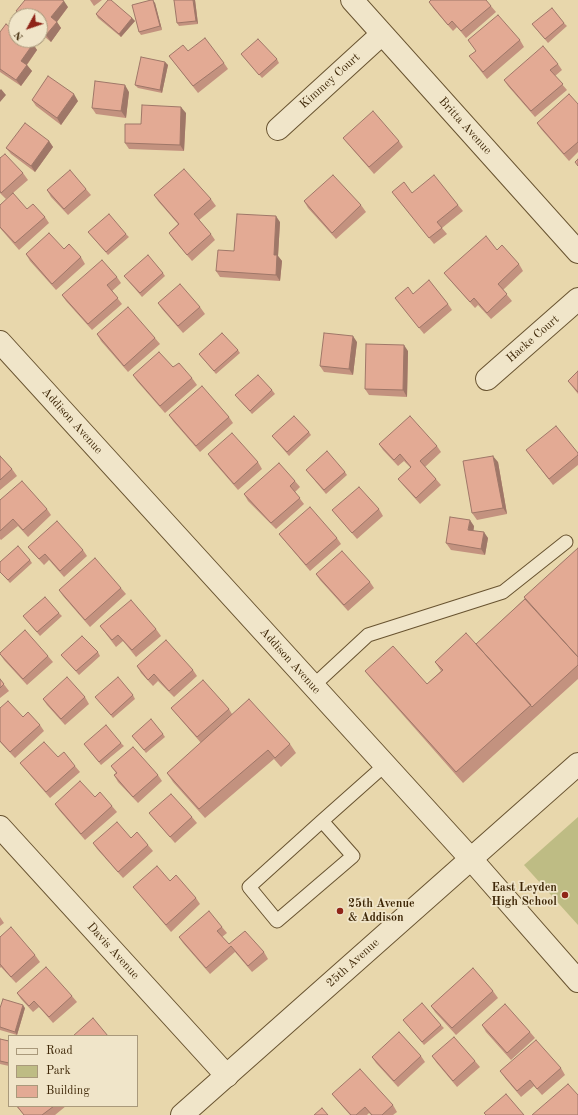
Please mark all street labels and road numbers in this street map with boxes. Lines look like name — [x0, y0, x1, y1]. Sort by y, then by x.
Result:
street label: Kimmey Court — [297, 50, 363, 112]
street label: Britta Avenue — [435, 94, 495, 158]
street label: Hacke Court — [504, 312, 562, 366]
street label: Addison Avenue — [39, 385, 105, 457]
street label: Addison Avenue — [257, 625, 323, 697]
street label: Davis Avenue — [84, 920, 142, 982]
street label: 25th Avenue — [324, 936, 382, 990]

